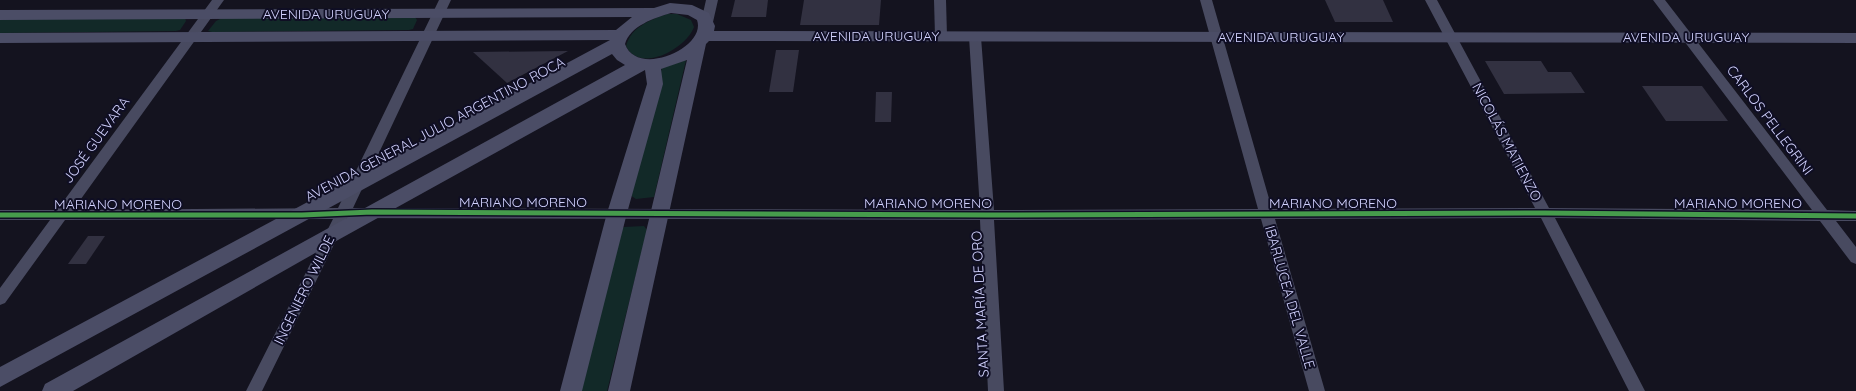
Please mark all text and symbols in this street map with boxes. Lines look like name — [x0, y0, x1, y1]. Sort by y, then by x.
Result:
street label: AVENIDA URUGUAY — [263, 5, 390, 23]
street label: AVENIDA URUGUAY — [813, 27, 940, 45]
street label: AVENIDA URUGUAY — [1218, 28, 1345, 46]
street label: AVENIDA URUGUAY — [1623, 28, 1750, 46]
street label: AVENIDA GENERAL JULIO ARGENTINO ROCA — [302, 53, 568, 205]
street label: CARLOS PELLEGRINI — [1723, 62, 1817, 178]
street label: NICOLÁS MATIENZO — [1468, 80, 1546, 205]
street label: JOSÉ GUEVARA — [59, 93, 133, 187]
street label: MARIANO MORENO — [459, 193, 587, 211]
street label: MARIANO MORENO — [864, 194, 992, 212]
street label: MARIANO MORENO — [1269, 194, 1397, 212]
street label: MARIANO MORENO — [1674, 194, 1802, 212]
street label: MARIANO MORENO — [54, 195, 182, 213]
street label: IBARLUCEA DEL VALLE — [1261, 223, 1319, 371]
street label: SANTA MARÍA DE ORO — [967, 230, 993, 378]
street label: INGENIERO WILDE — [270, 232, 338, 348]

